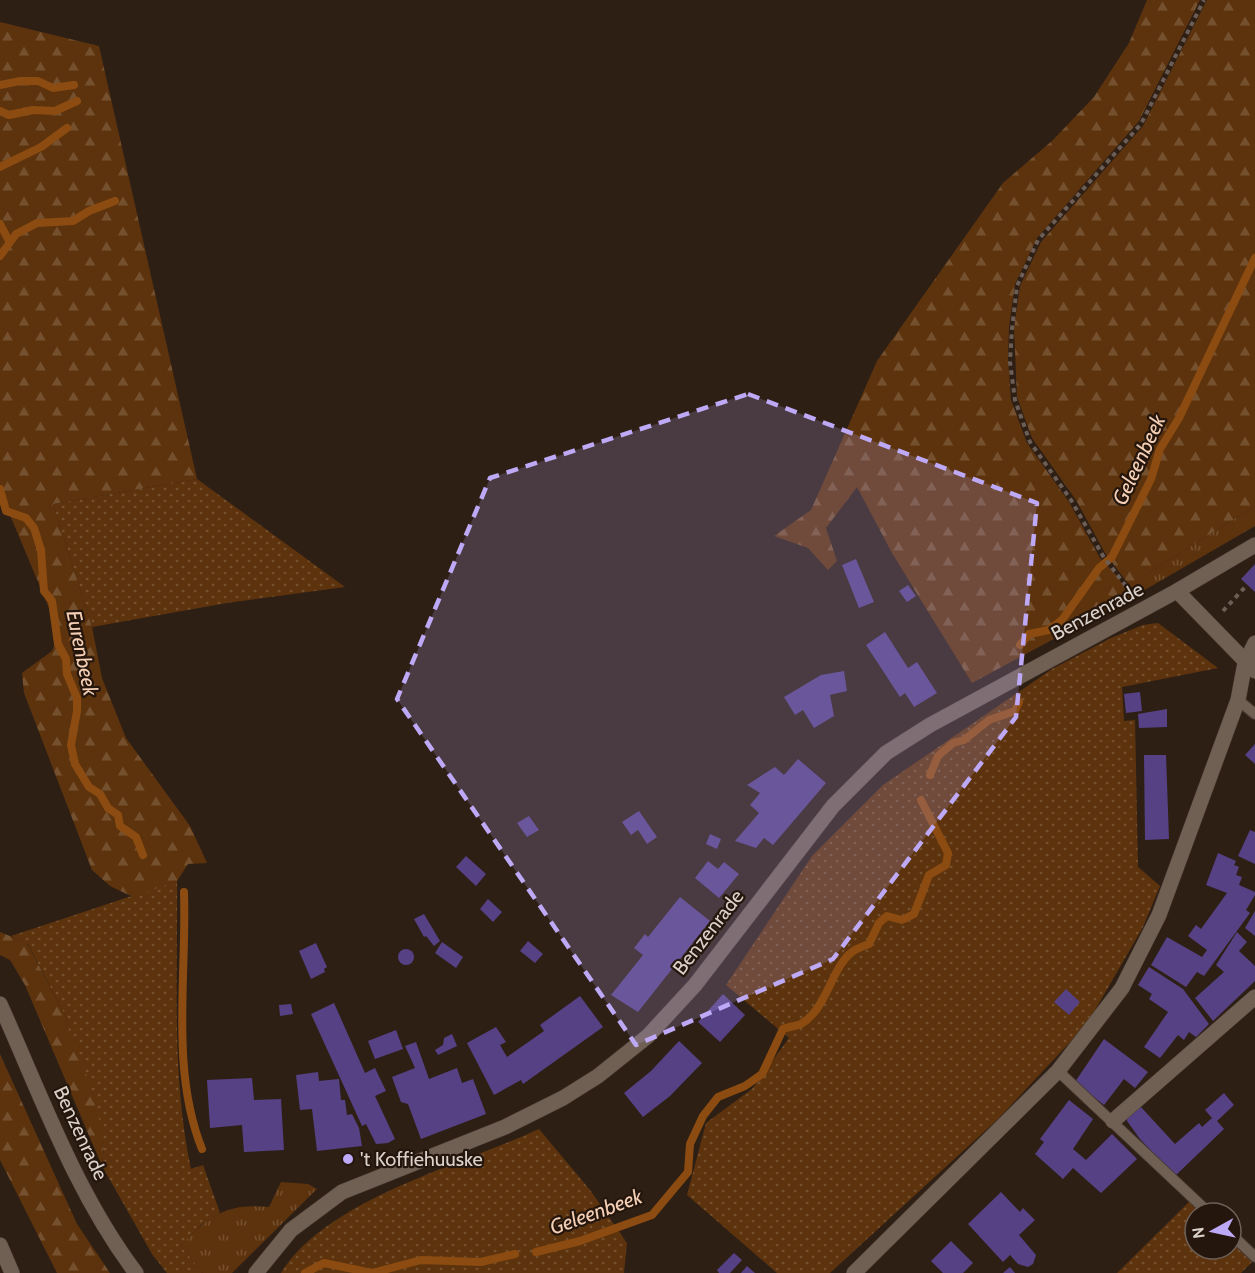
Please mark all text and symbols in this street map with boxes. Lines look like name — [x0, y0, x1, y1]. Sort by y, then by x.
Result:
water label: Geleenbeek — [1107, 410, 1171, 509]
street label: Benzenrade — [1047, 577, 1147, 645]
water label: Eurenbeek — [61, 608, 104, 699]
street label: Benzenrade — [667, 885, 749, 979]
street label: Benzenrade — [49, 1082, 113, 1184]
place label: 't Koffiehuuske — [360, 1147, 483, 1171]
marker: 't Koffiehuuske — [341, 1152, 355, 1166]
water label: Geleenbeek — [546, 1183, 646, 1240]
north arrow — [1183, 1201, 1243, 1261]
text: N — [1188, 1226, 1209, 1240]

